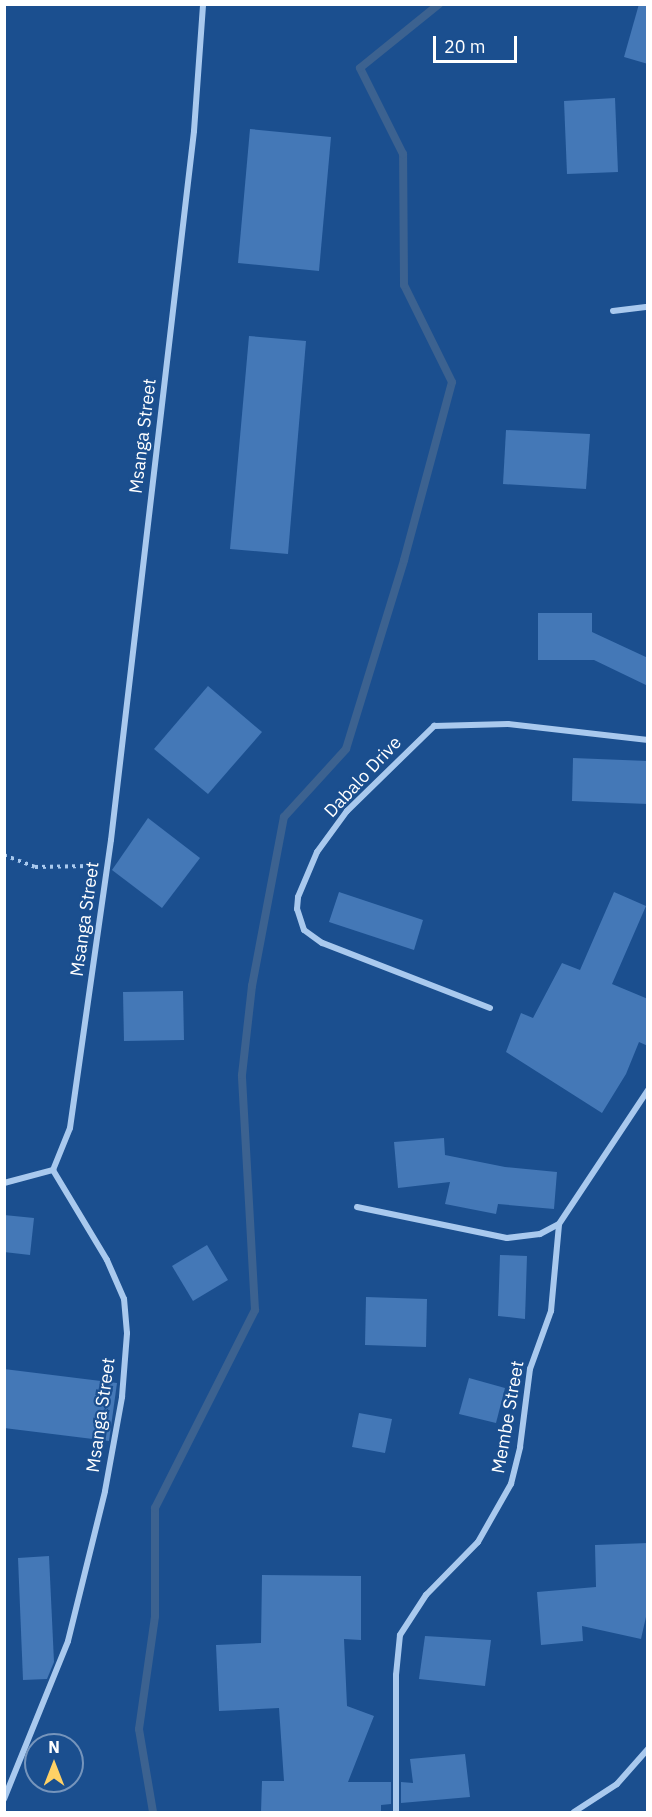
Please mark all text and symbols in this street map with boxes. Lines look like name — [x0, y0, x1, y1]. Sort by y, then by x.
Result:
scale bar — [436, 24, 520, 62]
text: 20 m — [444, 35, 486, 58]
street label: Msanga Street — [125, 377, 161, 495]
street label: Dabalo Drive — [320, 732, 406, 822]
street label: Msanga Street — [66, 860, 104, 978]
street label: Msanga Street — [82, 1356, 120, 1474]
street label: Membe Street — [487, 1359, 529, 1475]
north arrow — [24, 1733, 84, 1793]
text: N — [48, 1737, 60, 1757]

